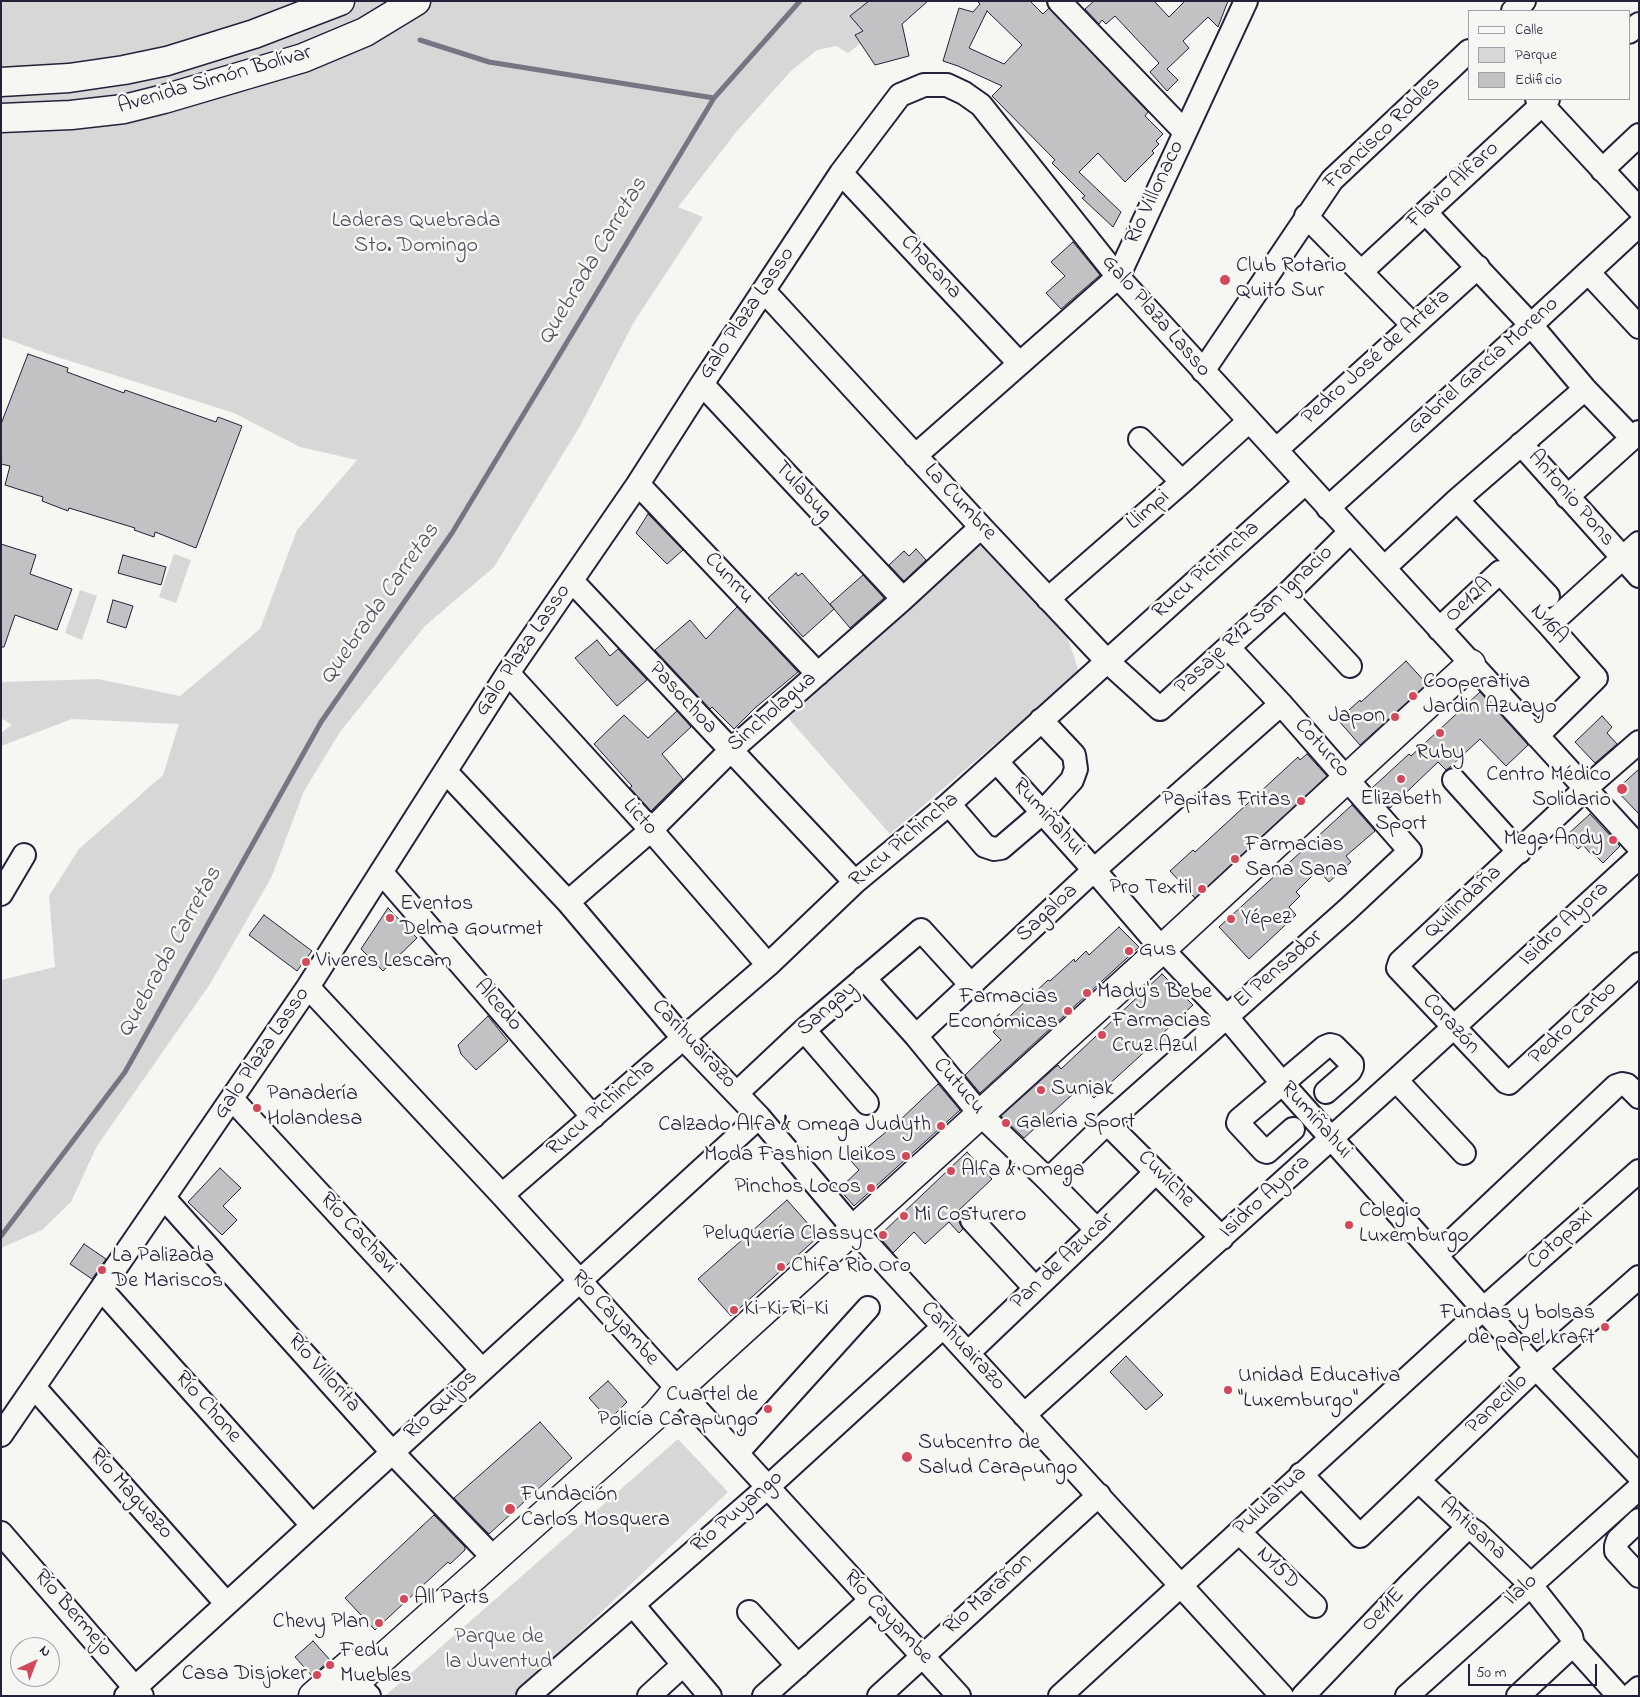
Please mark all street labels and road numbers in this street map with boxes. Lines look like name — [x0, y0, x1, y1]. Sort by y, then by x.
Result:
street label: Avenida Simón Bolívar — [115, 41, 315, 121]
street label: Francisco Robles — [1319, 72, 1447, 196]
street label: Río Villonaco — [1121, 137, 1191, 249]
street label: Flavio Alfaro — [1402, 137, 1506, 235]
street label: Chacana — [893, 230, 967, 306]
street label: Galo Plaza Lasso — [694, 243, 802, 385]
street label: Galo Plaza Lasso — [1095, 250, 1215, 384]
street label: Pedro José de Arteta — [1297, 284, 1457, 432]
street label: Gabriel García Moreno — [1403, 292, 1565, 442]
street label: Antonio Pons — [1521, 445, 1619, 553]
street label: Tulabug — [767, 456, 837, 528]
street label: La Cumbre — [917, 459, 1001, 547]
street label: Llimpi — [1122, 485, 1176, 537]
street label: Rucu Pichincha — [1148, 516, 1266, 626]
street label: Pasaje R12 San Ignacio — [1170, 541, 1340, 701]
street label: Cunrru — [697, 547, 759, 611]
street label: Oe12A — [1441, 572, 1499, 630]
street label: Galo Plaza Lasso — [470, 580, 578, 722]
street label: N16A — [1523, 599, 1573, 651]
street label: Pasochoa — [642, 657, 722, 741]
street label: Sincholagua — [723, 667, 823, 759]
street label: Coturco — [1287, 714, 1355, 784]
street label: Rumiñahui — [1005, 774, 1089, 862]
street label: Rucu Pichincha — [845, 788, 965, 894]
street label: Licto — [616, 794, 662, 842]
street label: Quilindaña — [1420, 861, 1508, 945]
street label: Isidro Ayora — [1515, 877, 1615, 973]
street label: Sagaloa — [1012, 879, 1084, 949]
street label: El Pensador — [1229, 924, 1329, 1016]
street label: Alcedo — [467, 974, 527, 1038]
street label: Pedro Carbo — [1524, 976, 1624, 1072]
street label: Sangay — [793, 977, 863, 1043]
street label: Galo Plaza Lasso — [209, 983, 317, 1125]
street label: Corazón — [1415, 989, 1485, 1061]
street label: Carihuairazo — [645, 995, 741, 1095]
street label: Cutucu — [926, 1053, 990, 1121]
street label: Rucu Pichincha — [542, 1055, 662, 1163]
street label: Rumiñahui — [1273, 1077, 1357, 1165]
street label: Cuvilche — [1131, 1146, 1199, 1214]
street label: Isidro Ayora — [1215, 1150, 1317, 1246]
street label: Río Cachavi — [313, 1188, 401, 1280]
street label: Cotopaxi — [1522, 1203, 1600, 1277]
street label: Pan de Azucar — [1006, 1208, 1120, 1316]
street label: Río Cayambe — [564, 1266, 664, 1372]
street label: Carihuairazo — [914, 1297, 1010, 1397]
street label: Río Villorita — [281, 1329, 365, 1419]
street label: Río Quijos — [400, 1365, 484, 1447]
street label: Río Chone — [168, 1367, 246, 1449]
street label: Panecillo — [1461, 1369, 1535, 1441]
street label: Río Maguazo — [82, 1444, 178, 1546]
street label: Pululahua — [1229, 1461, 1313, 1543]
street label: Río Puyango — [687, 1466, 789, 1560]
street label: Antisana — [1433, 1493, 1511, 1567]
street label: N15D — [1250, 1542, 1304, 1596]
street label: Río Marañon — [939, 1548, 1039, 1642]
street label: Río Bermejo — [27, 1565, 117, 1663]
street label: Río Cayambe — [837, 1565, 937, 1671]
street label: Ilalo — [1500, 1569, 1544, 1613]
street label: Oe11E — [1357, 1583, 1411, 1639]

